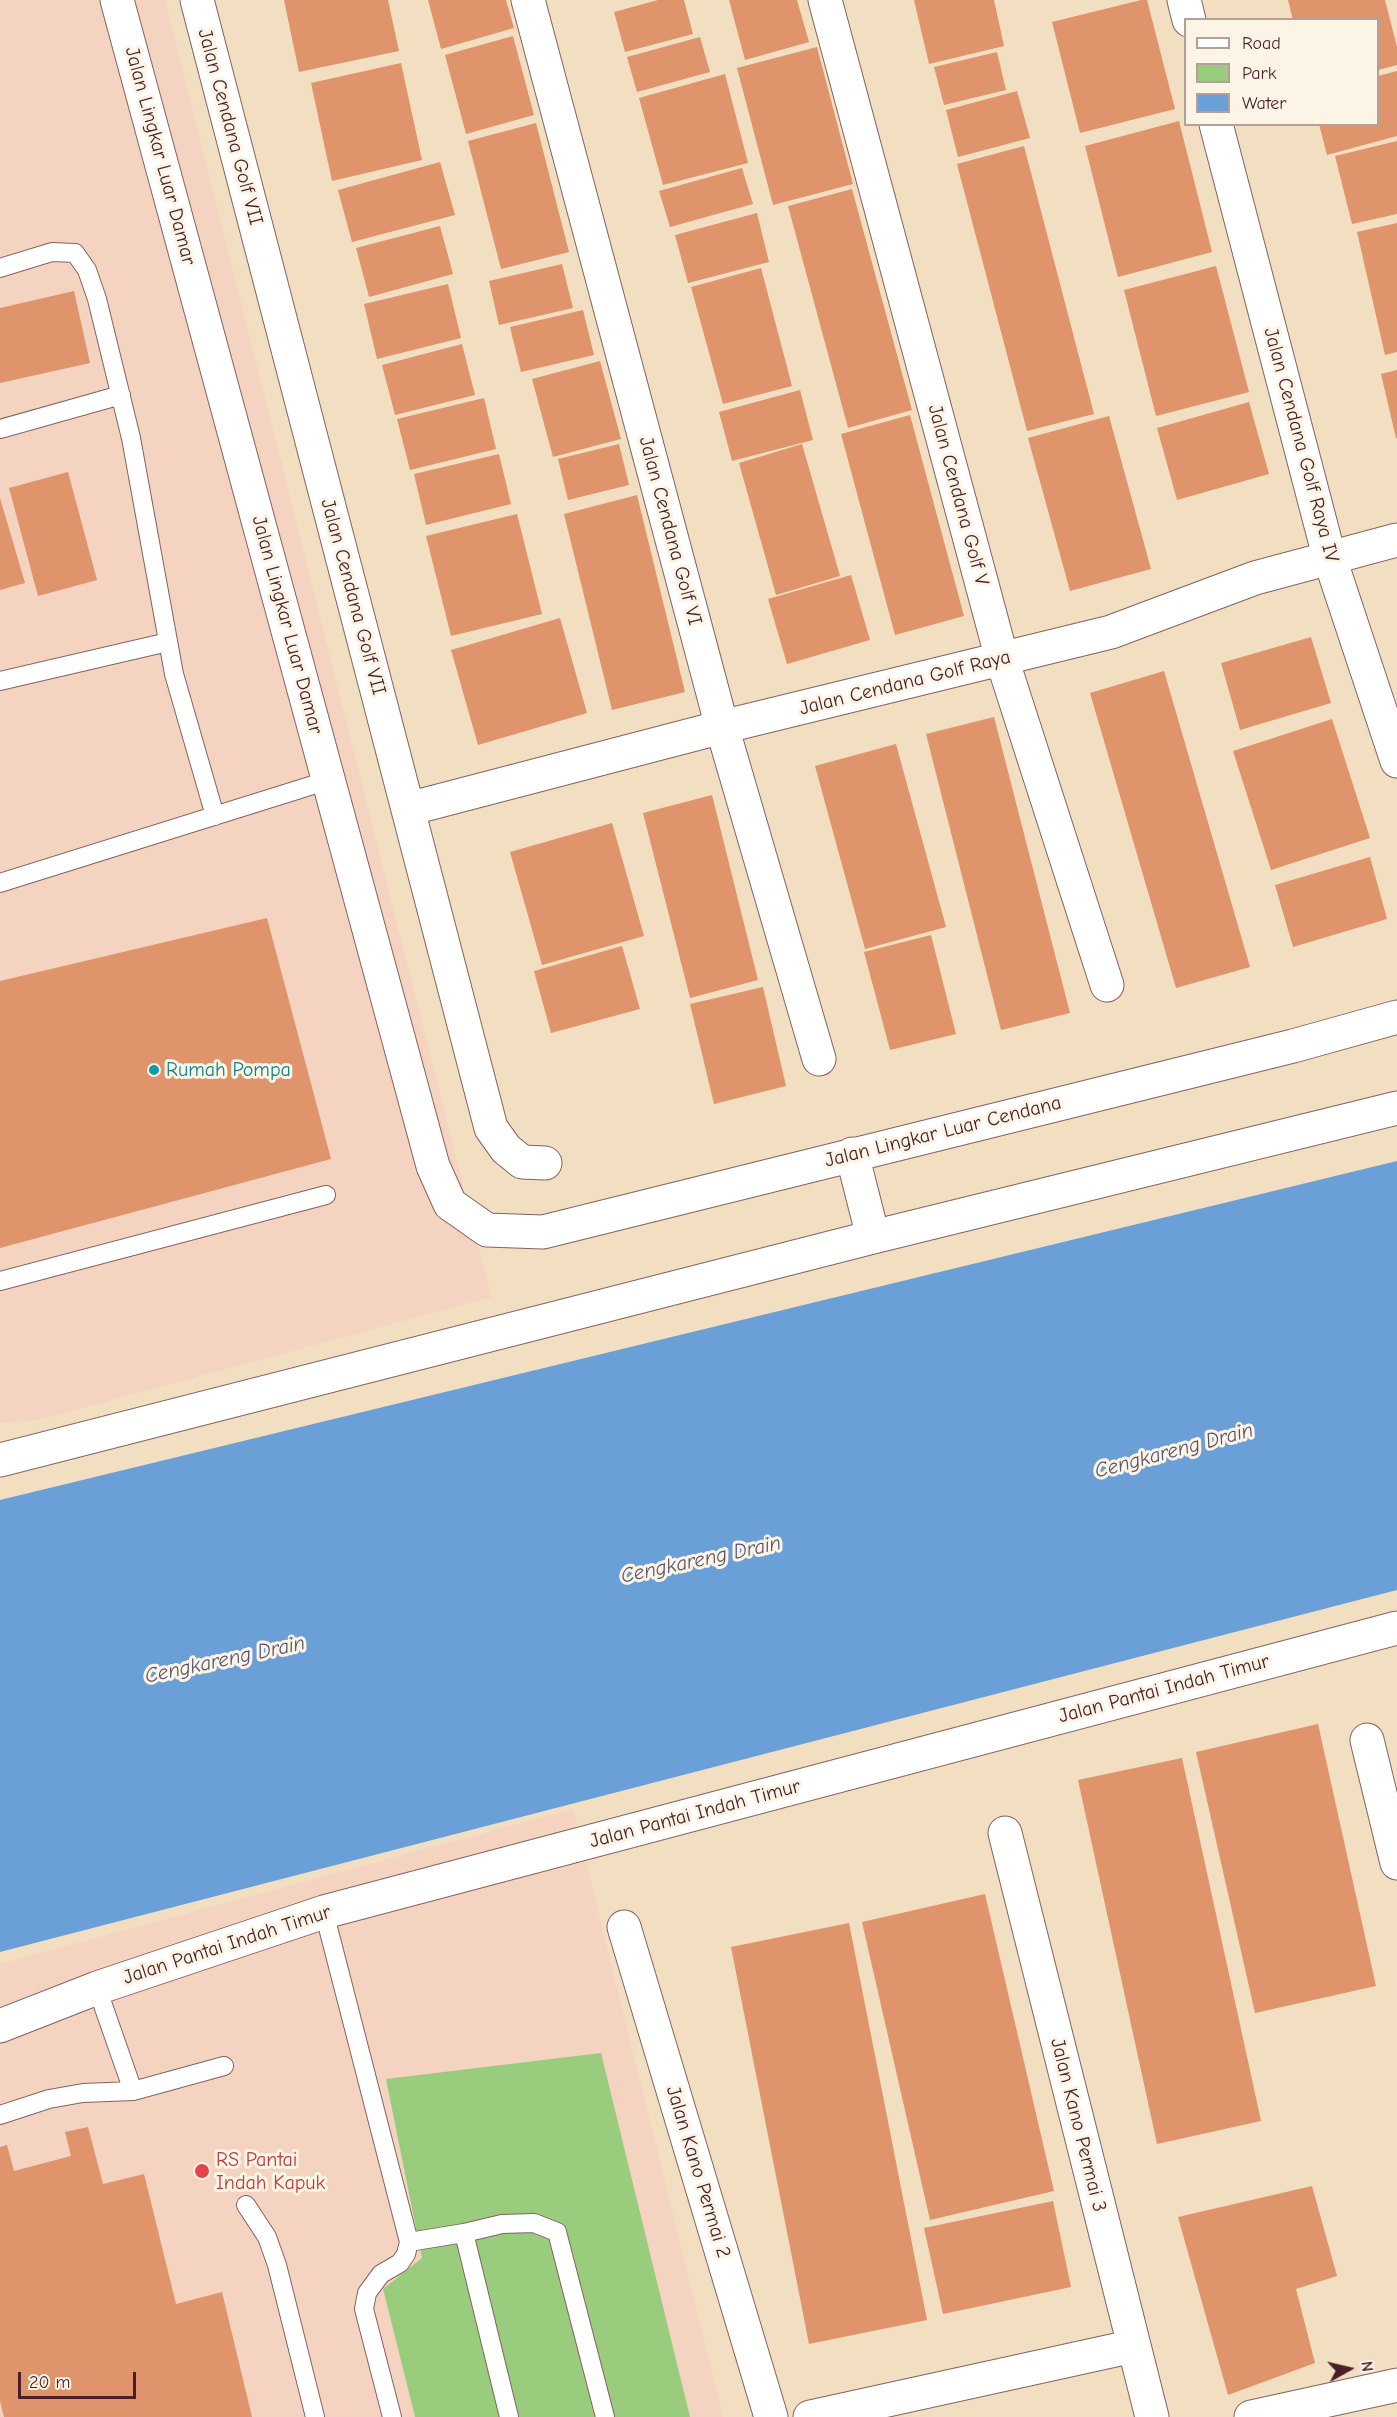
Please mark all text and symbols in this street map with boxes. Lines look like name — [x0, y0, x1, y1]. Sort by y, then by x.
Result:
legend — [1184, 18, 1379, 126]
street label: Jalan Cendana Golf VII — [192, 26, 268, 228]
text: Road — [1242, 33, 1281, 54]
street label: Jalan Lingkar Luar Damar — [119, 44, 201, 268]
text: Park — [1242, 63, 1276, 84]
text: Water — [1242, 93, 1286, 114]
street label: Jalan Cendana Golf Raya IV — [1258, 325, 1344, 565]
street label: Jalan Cendana Golf V — [922, 402, 994, 588]
street label: Jalan Cendana Golf VI — [633, 434, 707, 628]
street label: Jalan Cendana Golf VII — [315, 496, 391, 698]
street label: Jalan Lingkar Luar Damar — [246, 513, 328, 737]
street label: Jalan Cendana Golf Raya — [797, 645, 1013, 721]
place label: Rumah Pompa — [166, 1058, 291, 1082]
marker: Rumah Pompa — [147, 1063, 161, 1077]
street label: Jalan Lingkar Luar Cendana — [822, 1091, 1064, 1173]
water label: Cengkareng Drain — [1092, 1418, 1256, 1484]
water label: Cengkareng Drain — [619, 1531, 783, 1589]
water label: Cengkareng Drain — [143, 1631, 307, 1689]
street label: Jalan Pantai Indah Timur — [1056, 1649, 1272, 1729]
street label: Jalan Pantai Indah Timur — [587, 1774, 803, 1854]
street label: Jalan Pantai Indah Timur — [120, 1900, 334, 1990]
street label: Jalan Kano Permai 3 — [1045, 2036, 1111, 2214]
street label: Jalan Kano Permai 2 — [660, 2083, 736, 2261]
place label: RS Pantai Indah Kapuk — [216, 2148, 325, 2195]
marker: RS Pantai Indah Kapuk — [193, 2162, 211, 2180]
north arrow — [1319, 2339, 1379, 2399]
scale bar — [21, 2360, 140, 2398]
text: N — [1357, 2360, 1376, 2373]
text: 20 m — [29, 2372, 70, 2393]

